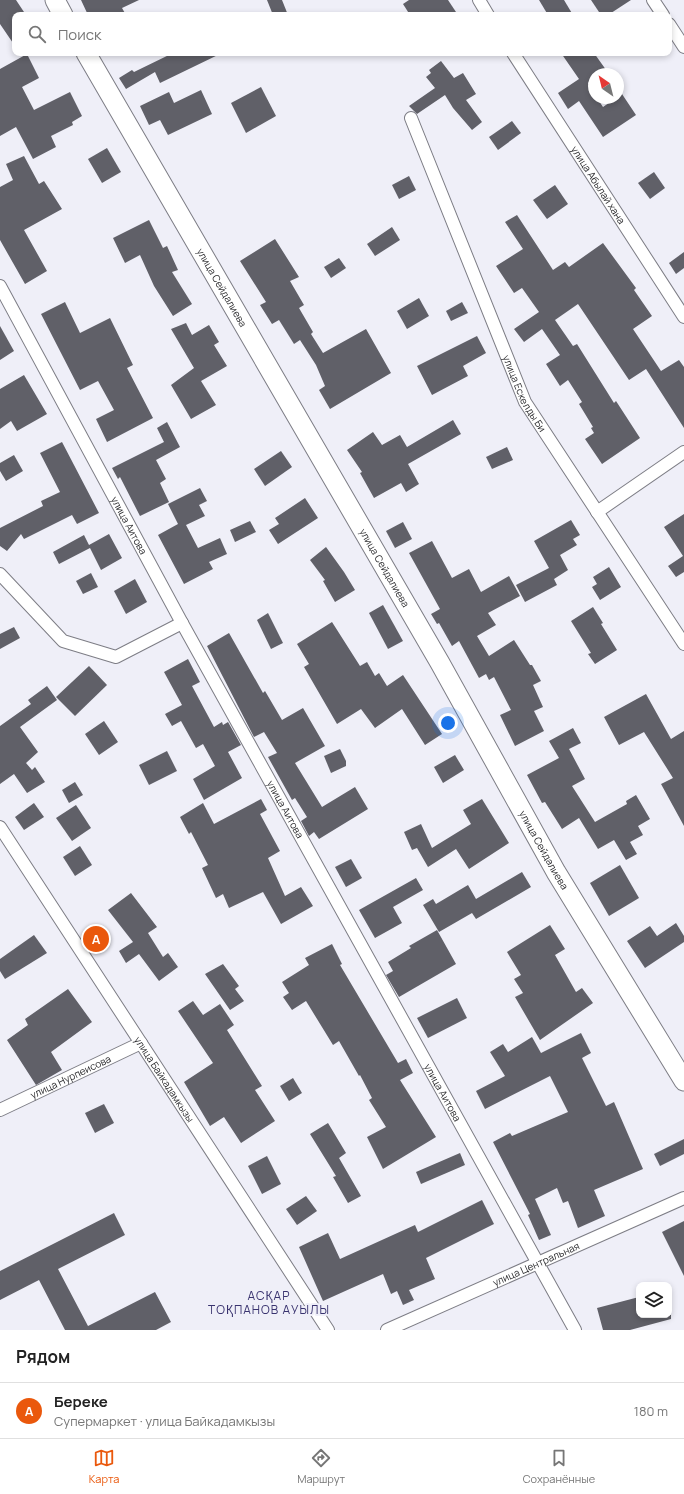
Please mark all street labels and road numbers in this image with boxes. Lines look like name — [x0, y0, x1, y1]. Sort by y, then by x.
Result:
street label: улица Абылай хана — [568, 143, 629, 227]
street label: улица Сейдалиева — [194, 245, 250, 329]
street label: улица Ескелды Би — [500, 353, 550, 434]
street label: улица Аитова — [108, 494, 151, 557]
street label: улица Сейдалиева — [356, 526, 413, 610]
street label: улица Аитова — [264, 778, 307, 841]
street label: улица Сейдалиева — [516, 808, 572, 892]
street label: улица Байкадамкызы — [131, 1033, 198, 1125]
street label: улица Нурпеисова — [28, 1051, 113, 1102]
street label: улица Аитова — [421, 1061, 465, 1124]
street label: улица Центральная — [490, 1238, 582, 1289]

